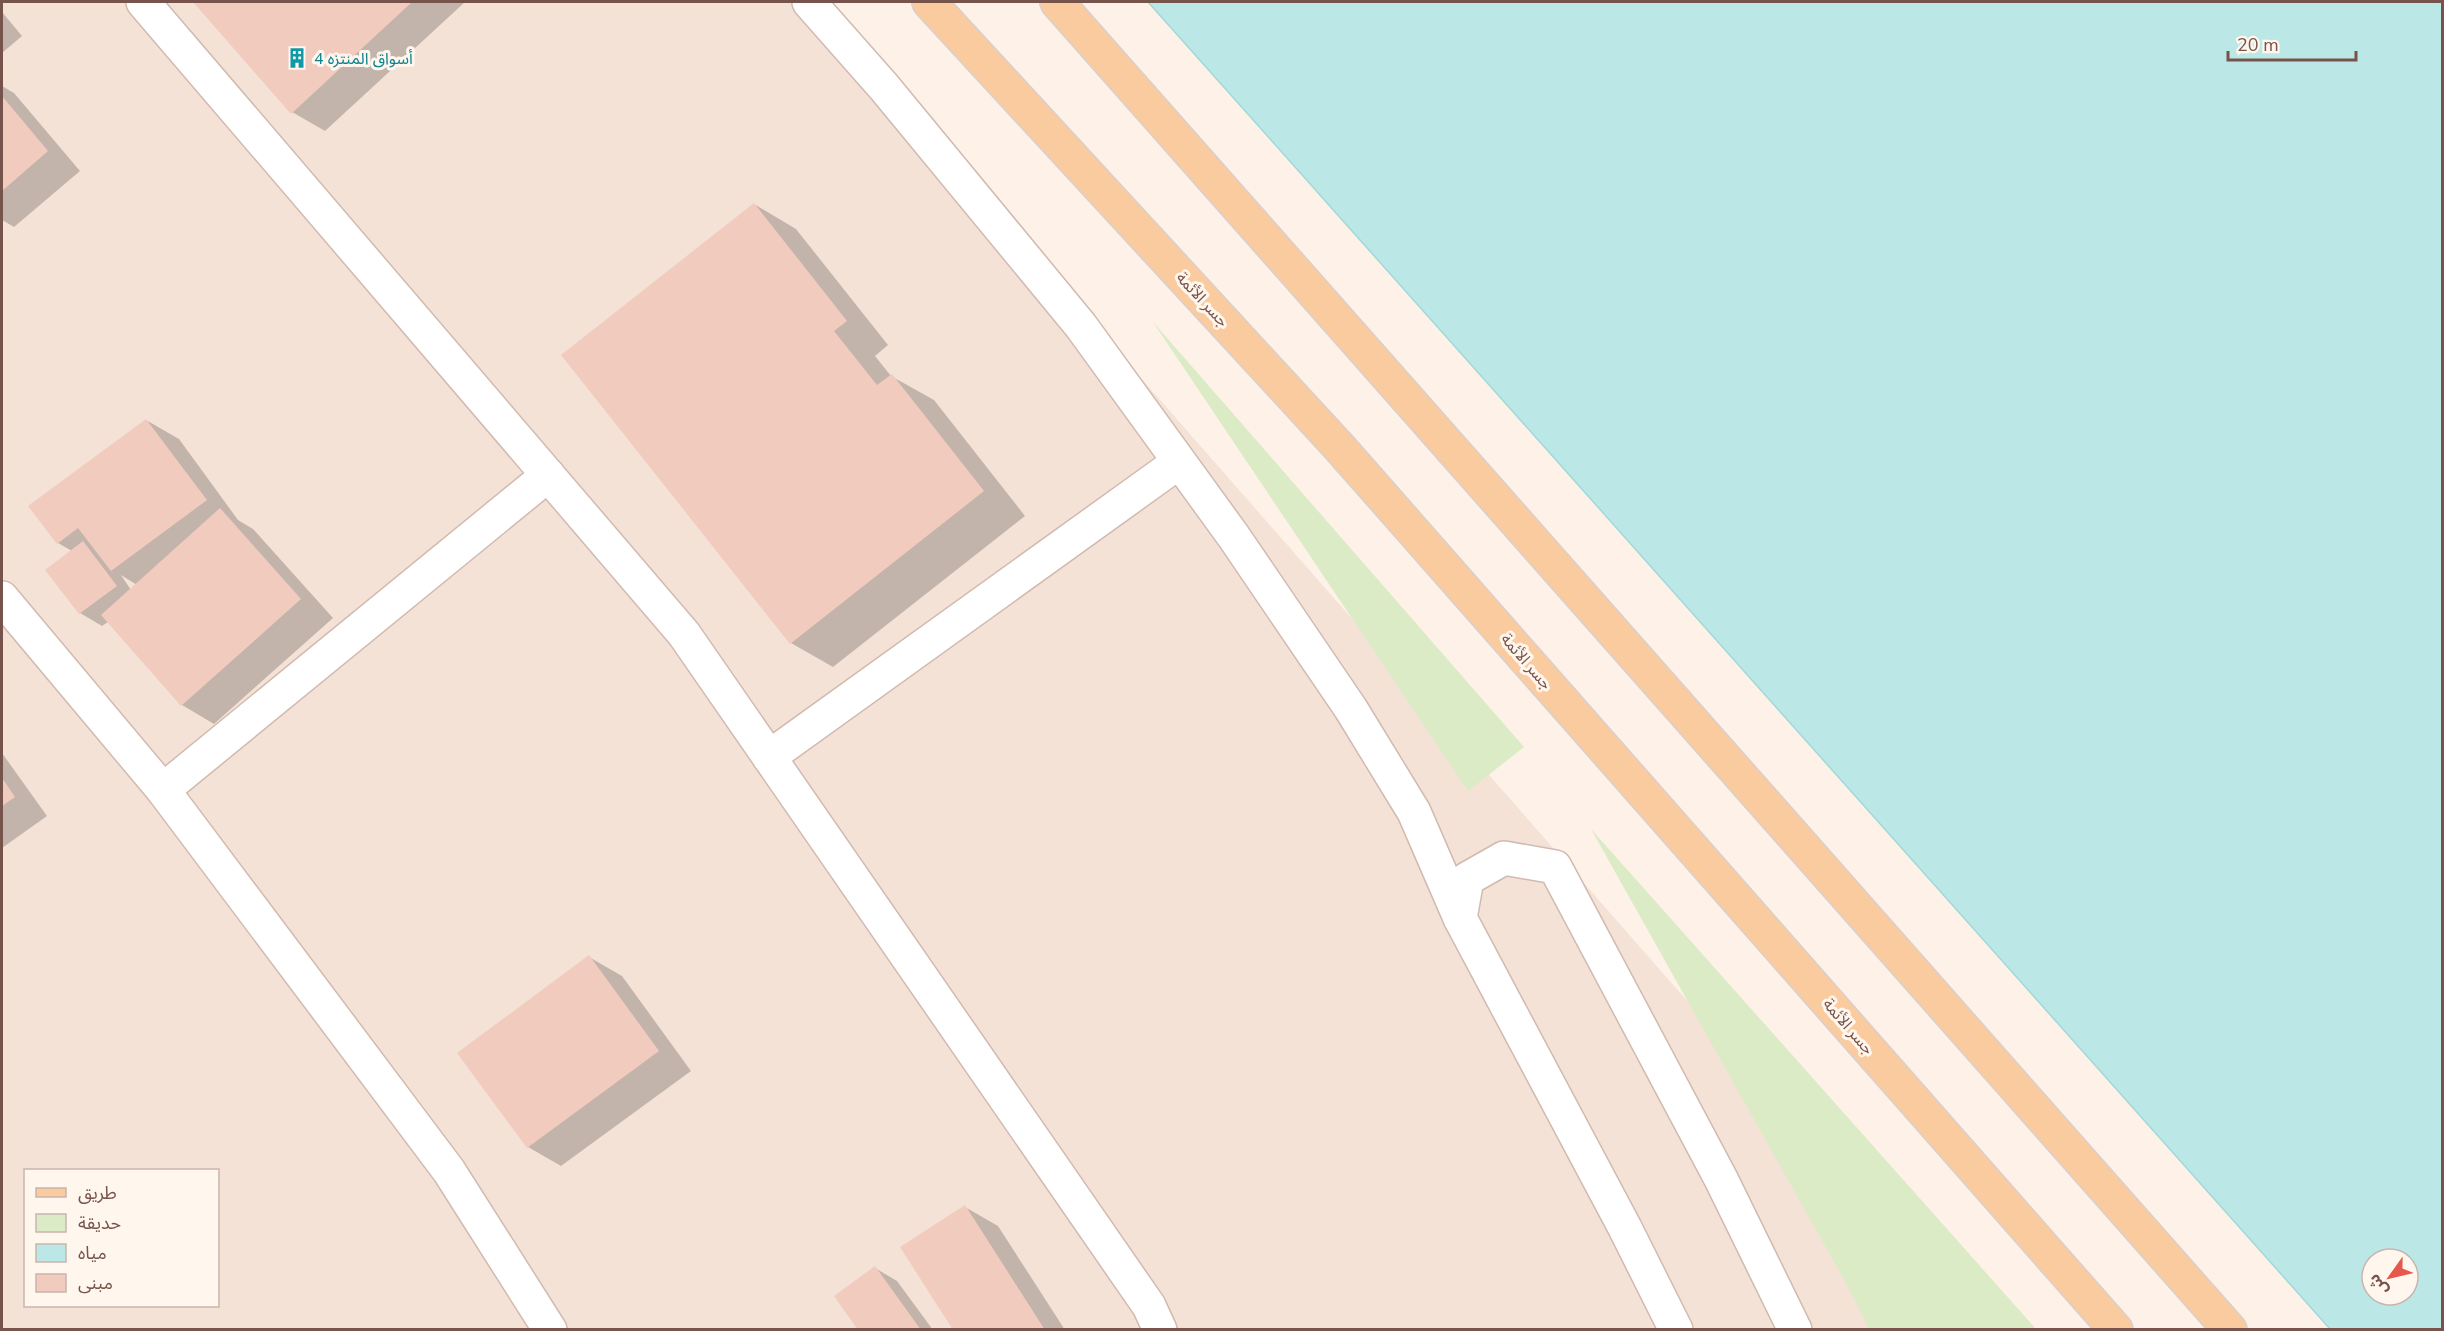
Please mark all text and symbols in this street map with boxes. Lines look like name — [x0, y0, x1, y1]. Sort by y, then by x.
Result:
scale bar — [2228, 24, 2356, 62]
text: 20 m — [2237, 33, 2279, 57]
building icon: أسواق المنتزه 4 — [285, 46, 309, 70]
place label: أسواق المنتزه 4 — [314, 48, 413, 70]
street label: جسر الأئمة — [1171, 267, 1233, 332]
street label: جسر الأئمة — [1496, 629, 1557, 695]
street label: جسر الأئمة — [1818, 994, 1879, 1060]
legend — [24, 1169, 219, 1307]
text: طريق — [78, 1181, 117, 1205]
text: حديقة — [78, 1211, 121, 1235]
text: مياه — [78, 1241, 107, 1265]
north arrow — [2360, 1247, 2420, 1307]
text: ش — [2363, 1270, 2394, 1300]
text: مبنى — [78, 1271, 113, 1295]

